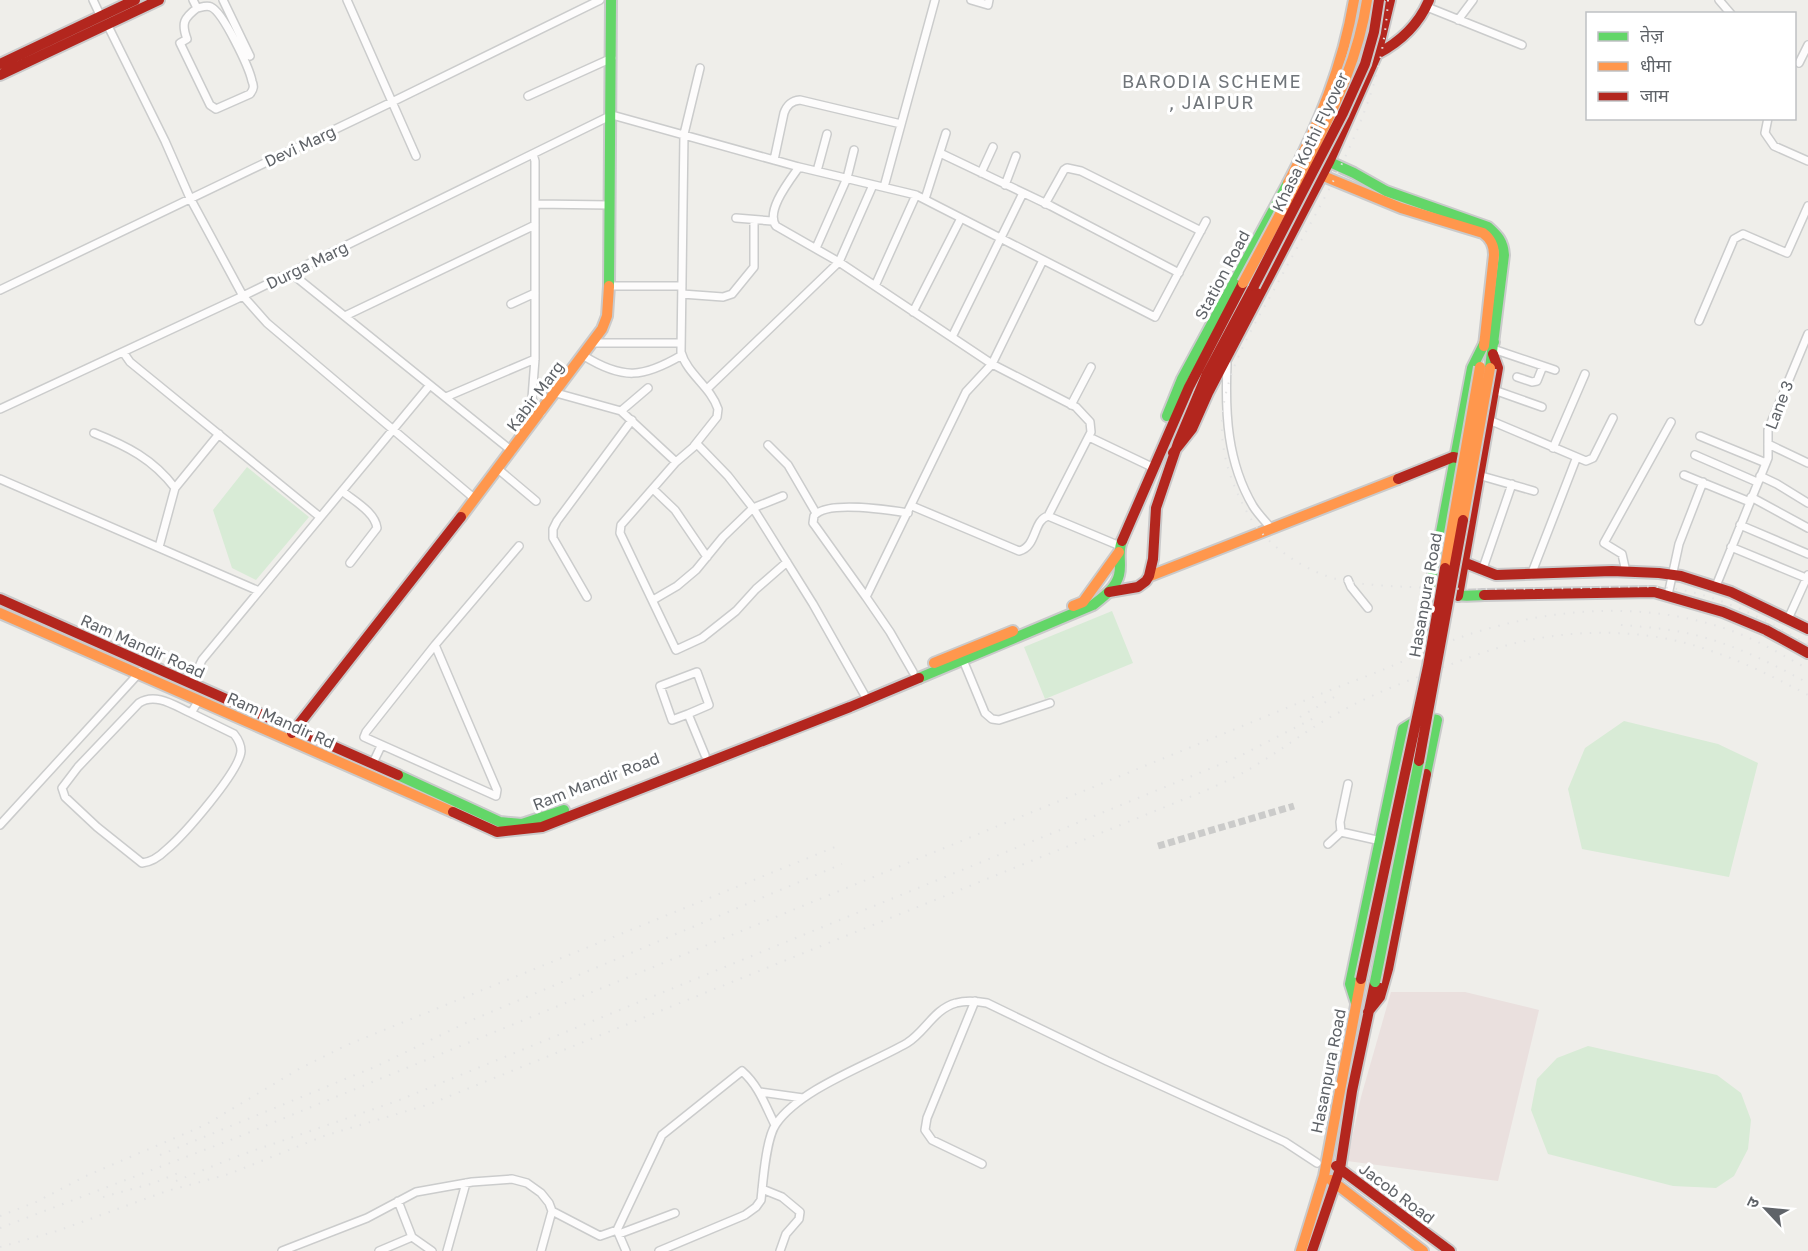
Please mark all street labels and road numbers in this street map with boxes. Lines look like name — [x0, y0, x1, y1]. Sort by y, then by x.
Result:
street label: Khasa Kothi Flyover — [1268, 69, 1352, 215]
street label: Devi Marg — [261, 121, 339, 171]
street label: Station Road — [1190, 227, 1254, 323]
street label: Durga Marg — [263, 237, 351, 293]
street label: Kabir Marg — [502, 357, 568, 435]
street label: Lane 3 — [1761, 378, 1797, 432]
street label: Hasanpura Road — [1404, 531, 1446, 659]
street label: Ram Mandir Road — [78, 610, 208, 682]
street label: Ram Mandir Rd — [224, 687, 338, 753]
street label: Ram Mandir Road — [530, 748, 662, 814]
street label: Hasanpura Road — [1306, 1007, 1350, 1135]
street label: Jacob Road — [1355, 1158, 1439, 1228]

